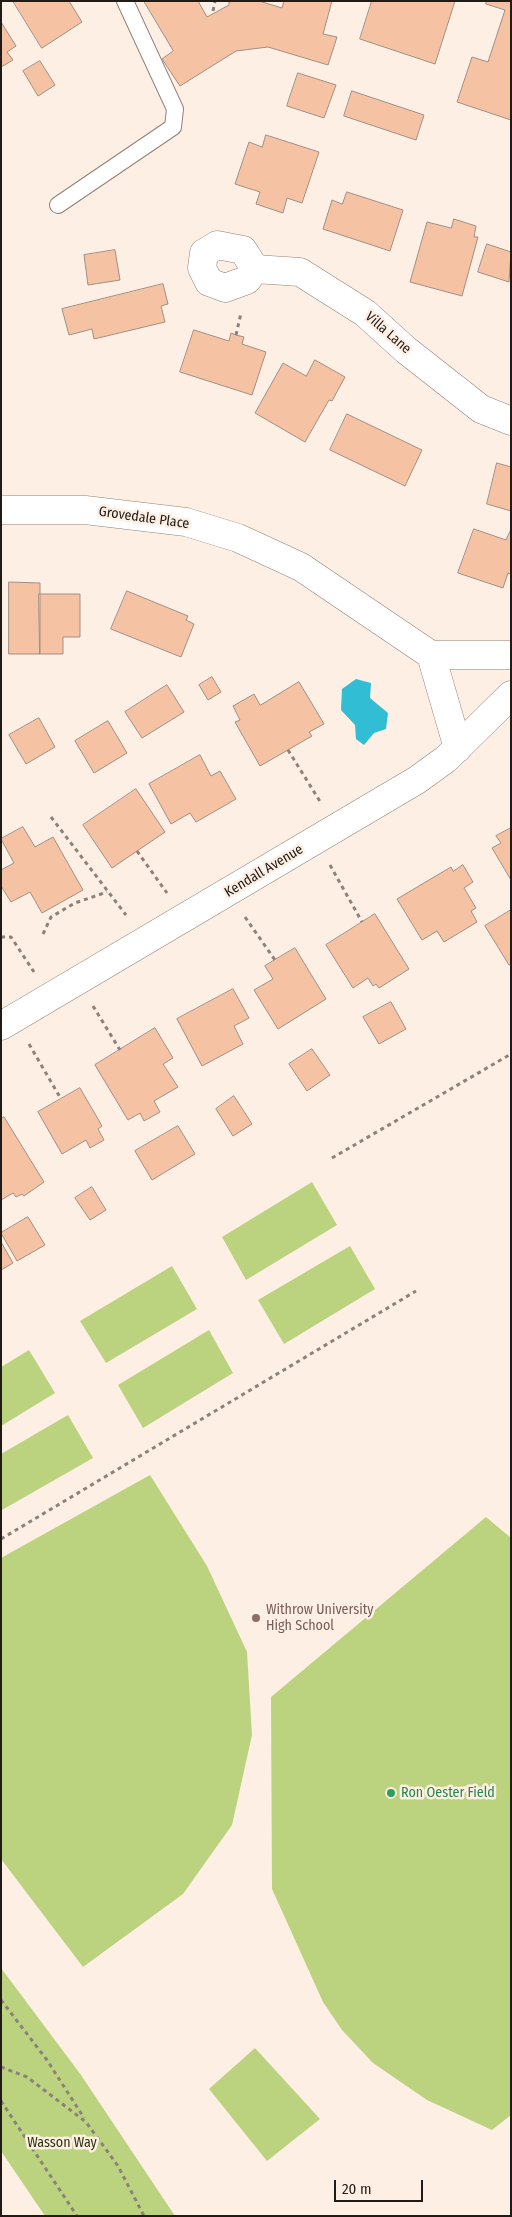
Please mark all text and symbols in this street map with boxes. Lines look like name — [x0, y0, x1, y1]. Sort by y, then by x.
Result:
street label: Villa Lane — [362, 308, 414, 358]
street label: Grovedale Place — [98, 503, 190, 533]
street label: Kendall Avenue — [222, 841, 306, 901]
place label: Withrow University High School — [266, 1602, 373, 1634]
marker: Withrow University High School — [250, 1612, 262, 1624]
place label: Ron Oester Field — [401, 1785, 495, 1801]
marker: Ron Oester Field — [385, 1787, 397, 1799]
park label: Wasson Way — [27, 2135, 97, 2151]
scale bar — [337, 2170, 426, 2202]
text: 20 m — [342, 2180, 372, 2198]

